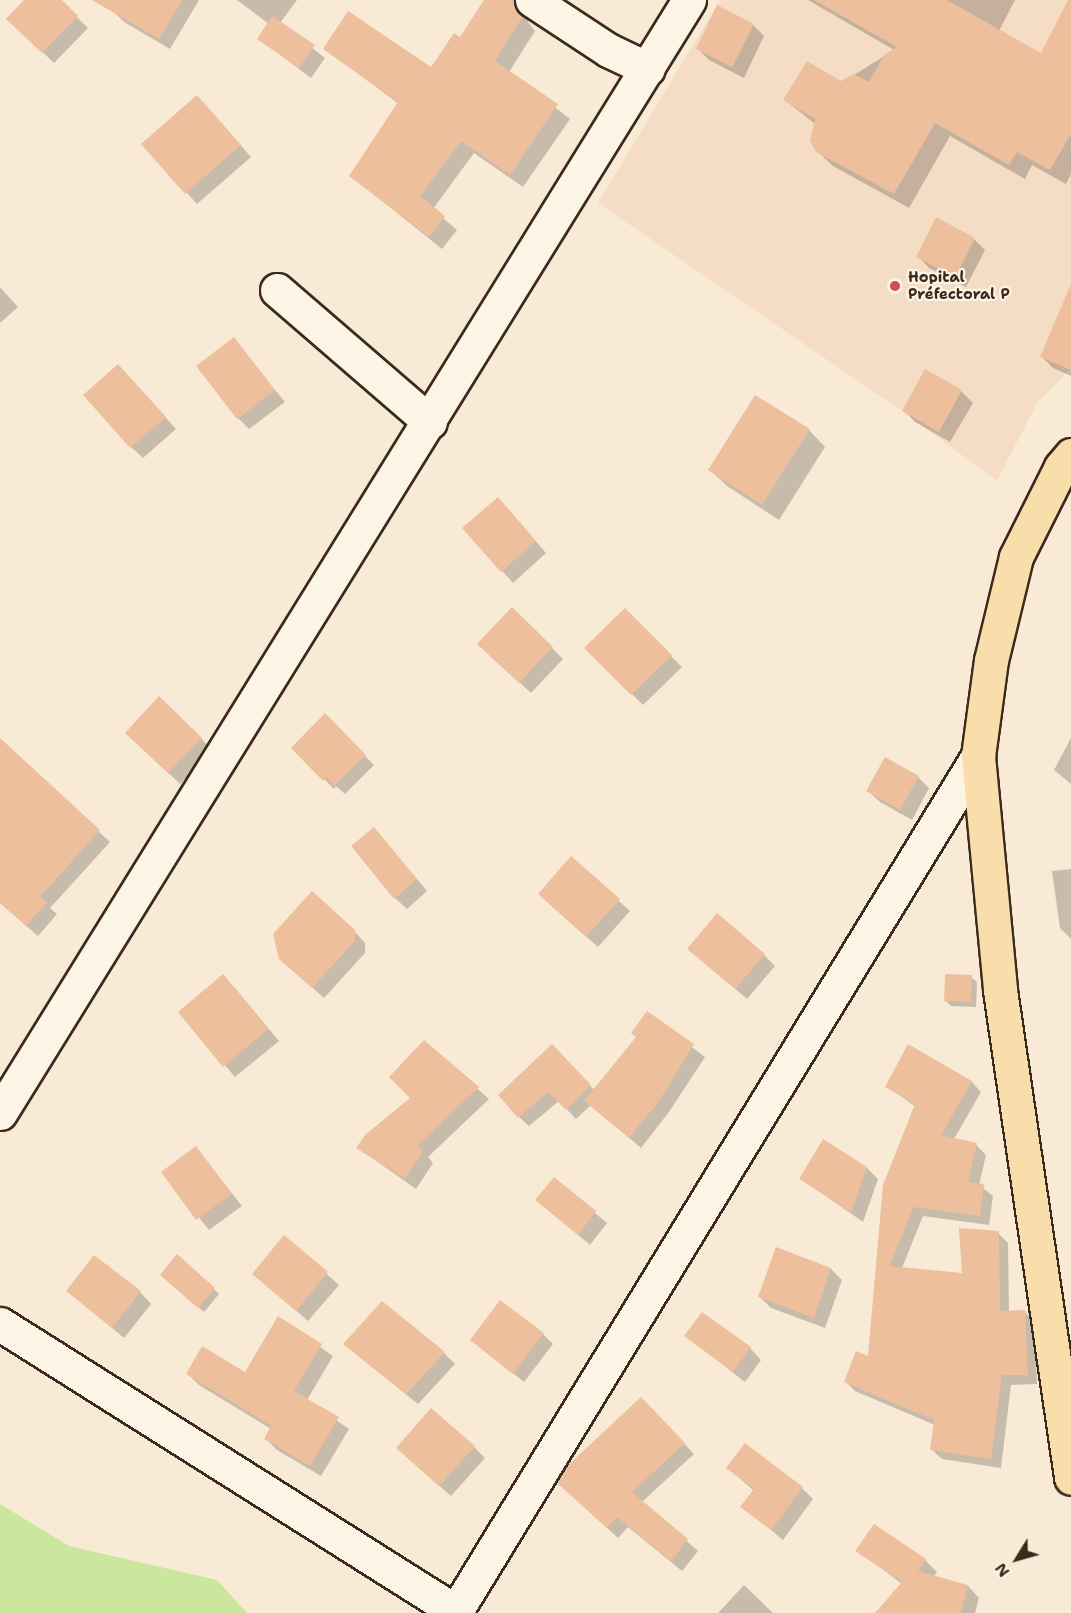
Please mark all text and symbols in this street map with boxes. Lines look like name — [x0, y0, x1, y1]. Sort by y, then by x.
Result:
place label: Hopital Préfectoral P — [908, 268, 1010, 303]
marker: Hopital Préfectoral P — [886, 277, 904, 295]
north arrow — [987, 1529, 1047, 1589]
text: N — [990, 1559, 1014, 1582]

